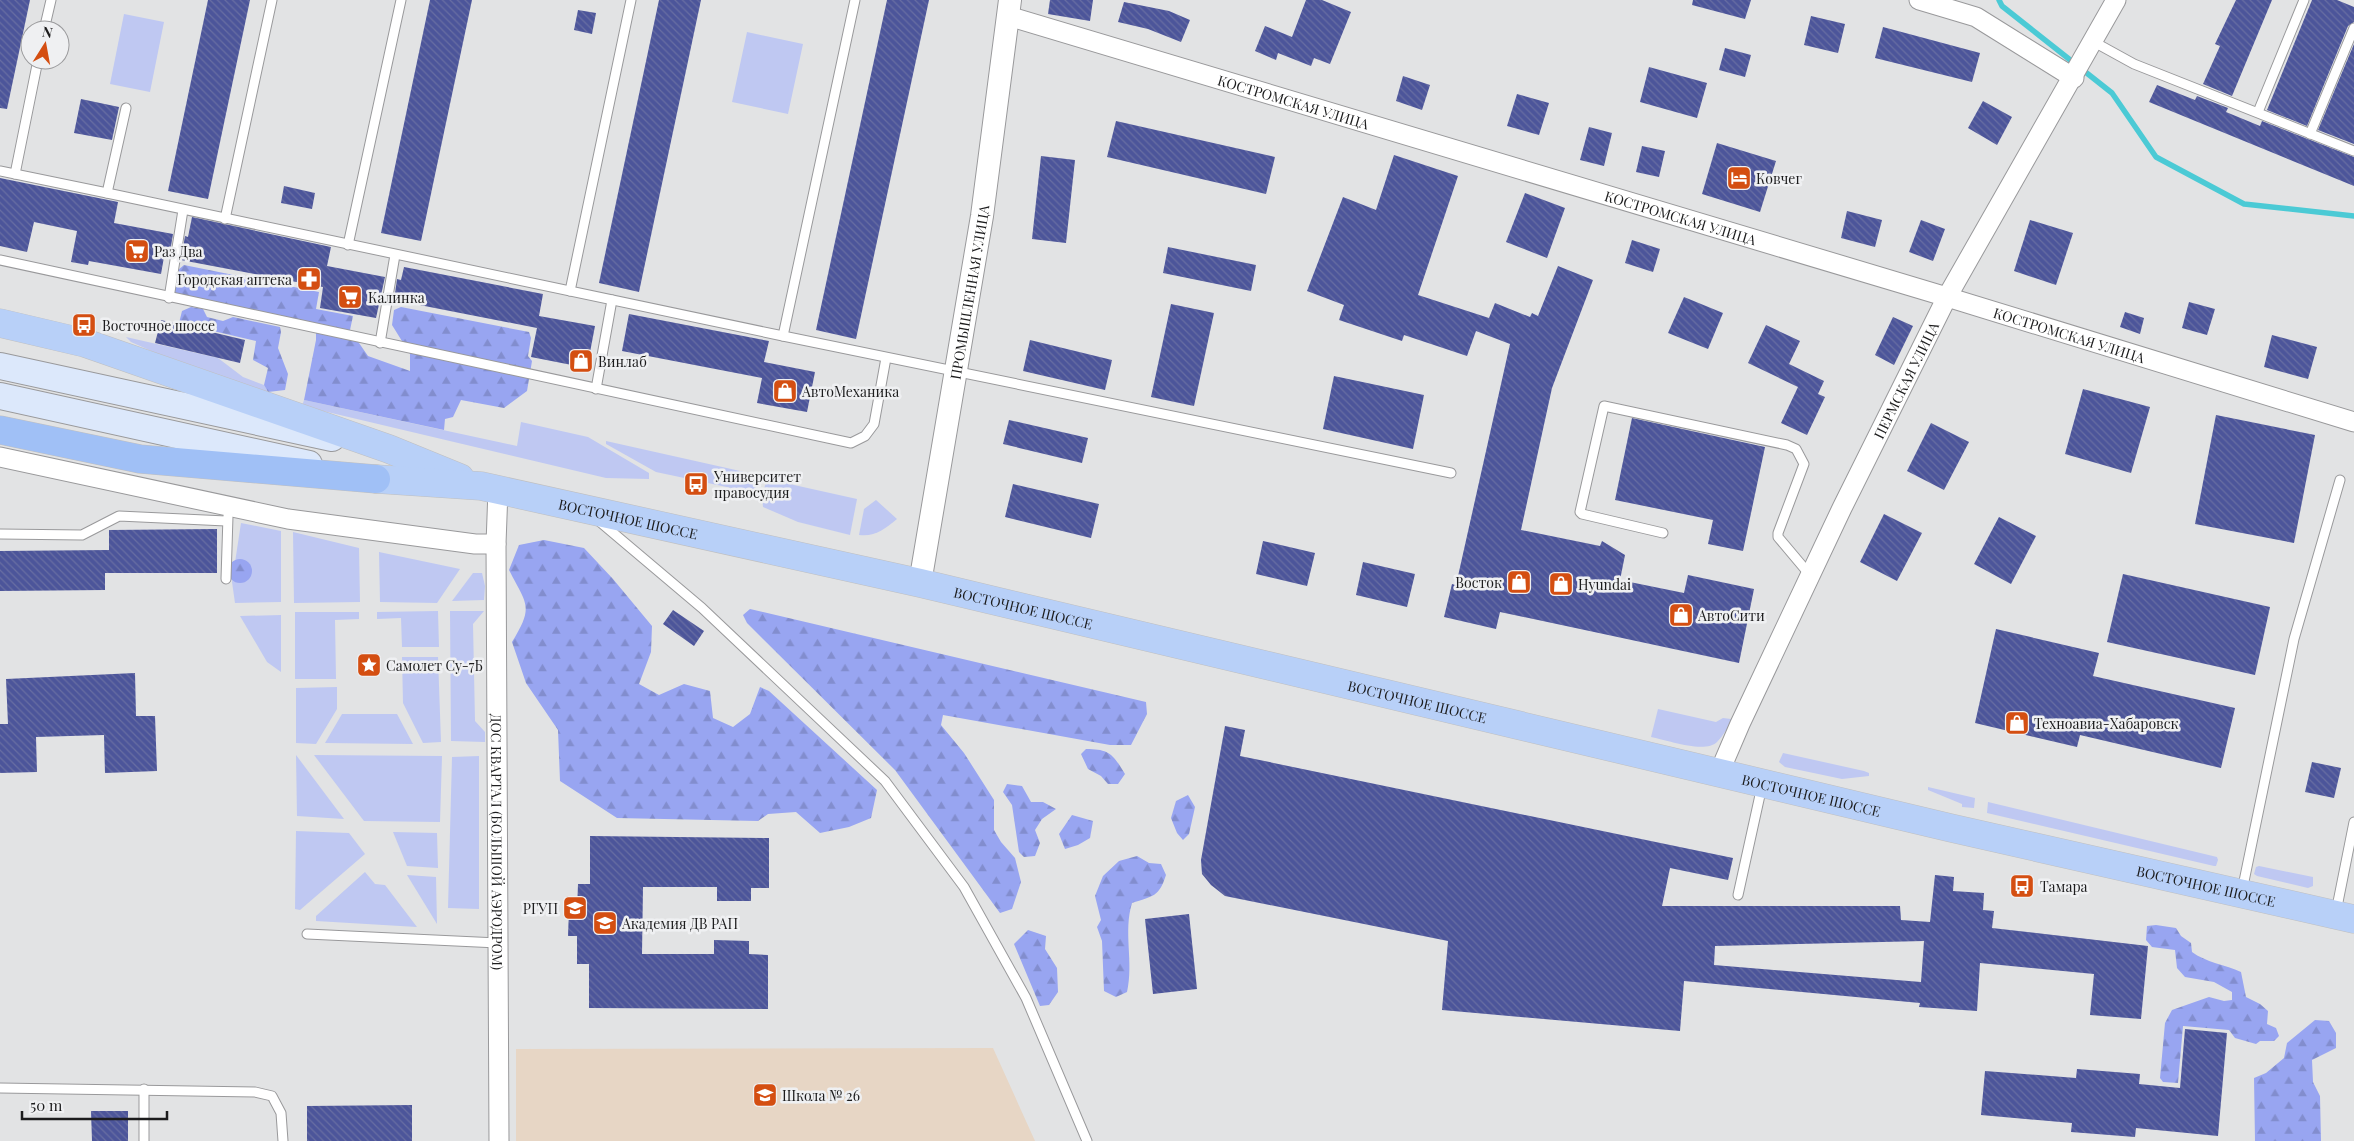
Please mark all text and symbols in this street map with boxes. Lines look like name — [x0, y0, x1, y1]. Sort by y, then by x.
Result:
north arrow — [20, 20, 70, 70]
text: N — [41, 21, 54, 42]
street label: КОСТРОМСКАЯ УЛИЦА — [1215, 70, 1372, 133]
hotel icon: Ковчег — [1726, 165, 1752, 191]
place label: Ковчег — [1756, 169, 1802, 188]
street label: КОСТРОМСКАЯ УЛИЦА — [1602, 186, 1759, 249]
street label: ПРОМЫШЛЕННАЯ УЛИЦА — [945, 203, 993, 381]
supermarket icon: Раз Два — [124, 238, 150, 264]
place label: Раз Два — [154, 242, 203, 261]
pharmacy icon: Городская аптека — [296, 266, 322, 292]
place label: Городская аптека — [177, 270, 292, 289]
supermarket icon: Калинка — [337, 284, 363, 310]
place label: Калинка — [368, 288, 425, 307]
street label: КОСТРОМСКАЯ УЛИЦА — [1991, 302, 2147, 367]
bus stop icon: Восточное шоссе — [71, 312, 97, 338]
place label: Восточное шоссе — [102, 316, 215, 335]
street label: ПЕРМСКАЯ УЛИЦА — [1869, 318, 1943, 442]
shop icon: Винлаб — [568, 348, 594, 374]
place label: Винлаб — [598, 352, 647, 371]
shop icon: АвтоМеханика — [772, 378, 798, 404]
place label: АвтоМеханика — [801, 382, 899, 401]
place label: Университет правосудия — [713, 467, 801, 502]
bus stop icon: Университет правосудия — [683, 471, 709, 497]
street label: ВОСТОЧНОЕ ШОССЕ — [557, 494, 700, 543]
shop icon: Восток — [1506, 569, 1532, 595]
shop icon: Hyundai — [1548, 571, 1574, 597]
place label: Восток — [1455, 573, 1502, 592]
place label: Hyundai — [1578, 575, 1631, 594]
street label: ВОСТОЧНОЕ ШОССЕ — [952, 582, 1095, 633]
shop icon: АвтоСити — [1668, 602, 1694, 628]
place label: АвтоСити — [1697, 606, 1765, 625]
place icon: Самолет Су-7Б — [356, 652, 382, 678]
place label: Самолет Су-7Б — [386, 656, 483, 675]
street label: ВОСТОЧНОЕ ШОССЕ — [1346, 676, 1489, 727]
shop icon: Техноавиа-Хабаровск — [2004, 710, 2030, 736]
street label: ДОС КВАРТАЛ (БОЛЬШОЙ АЭРОДРОМ) — [487, 714, 508, 970]
place label: Техноавиа-Хабаровск — [2034, 714, 2179, 733]
street label: ВОСТОЧНОЕ ШОССЕ — [1740, 769, 1883, 820]
street label: ВОСТОЧНОЕ ШОССЕ — [2135, 861, 2277, 911]
bus stop icon: Тамара — [2009, 873, 2035, 899]
place label: Тамара — [2040, 877, 2088, 896]
school or university icon: РГУП — [562, 895, 588, 921]
place label: РГУП — [523, 899, 558, 918]
school or university icon: Академия ДВ РАП — [592, 910, 618, 936]
place label: Академия ДВ РАП — [621, 914, 738, 933]
school or university icon: Школа № 26 — [752, 1082, 778, 1108]
place label: Школа № 26 — [782, 1086, 860, 1105]
scale bar — [22, 1088, 168, 1120]
text: 50 m — [30, 1095, 63, 1115]

